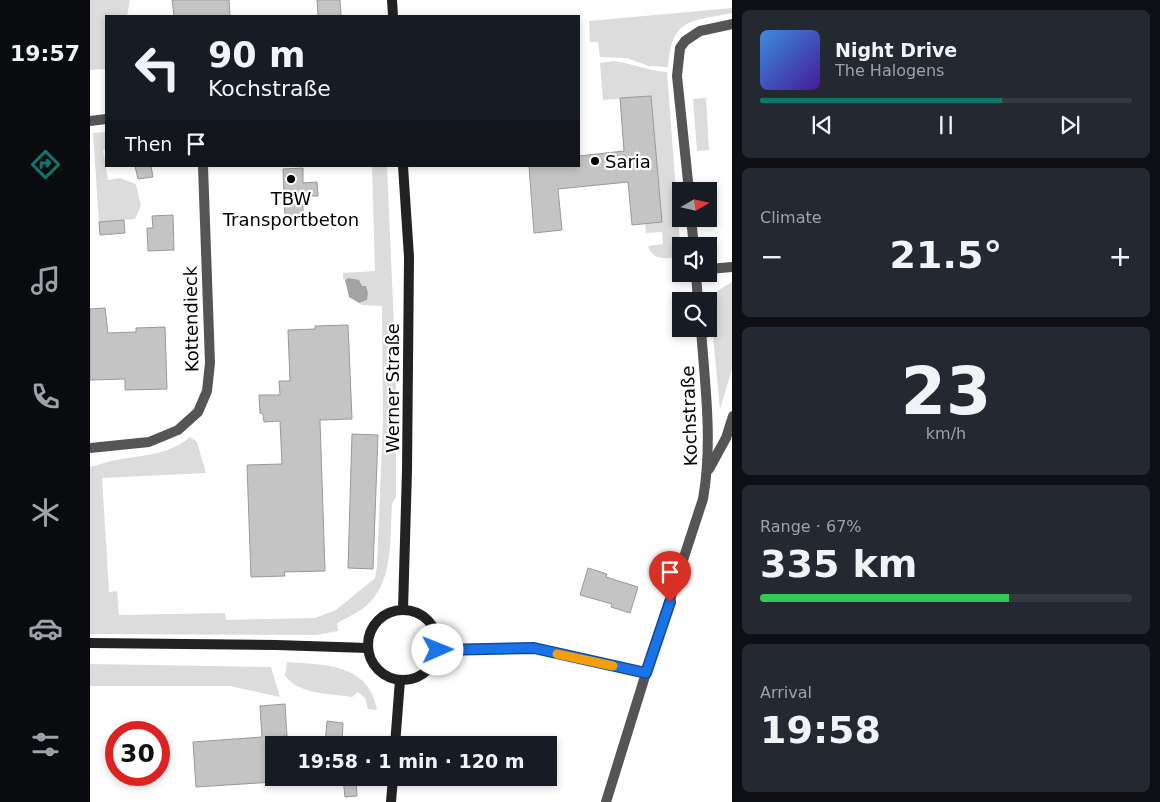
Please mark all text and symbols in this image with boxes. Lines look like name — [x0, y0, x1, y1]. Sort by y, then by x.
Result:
icon: left — [125, 35, 190, 100]
text: 90 m — [208, 35, 305, 75]
text: Night Drive — [835, 39, 957, 61]
text: 19:57 — [10, 41, 80, 66]
text: The Halogens — [835, 61, 944, 80]
text: Kochstraße — [208, 76, 331, 101]
icon: previous — [808, 111, 836, 139]
icon: pause — [932, 111, 960, 139]
icon: next — [1056, 111, 1084, 139]
icon: arrive — [182, 130, 210, 158]
text: Then — [125, 133, 172, 155]
icon: directions — [28, 147, 63, 182]
place label: Saria — [605, 151, 651, 172]
marker: Saria — [589, 155, 601, 167]
marker: TBW Transportbeton — [285, 173, 297, 185]
north arrow — [672, 182, 718, 228]
map controls — [672, 182, 717, 337]
place label: TBW Transportbeton — [222, 188, 359, 230]
text: Climate — [760, 208, 822, 227]
text: 21.5° — [890, 233, 1002, 277]
button: sound — [672, 237, 717, 282]
text: − — [760, 240, 783, 273]
text: + — [1109, 240, 1132, 273]
icon: music — [28, 263, 63, 298]
street label: Kottendieck — [180, 265, 202, 372]
button: search — [672, 292, 717, 337]
street label: Werner Straße — [382, 323, 403, 453]
text: 23 — [901, 354, 991, 429]
street label: Kochstraße — [677, 365, 701, 467]
icon: phone — [28, 379, 63, 414]
text: km/h — [926, 424, 966, 443]
icon: climate — [28, 495, 63, 530]
text: Range · 67% — [760, 517, 862, 536]
text: 335 km — [760, 542, 917, 586]
pin — [649, 551, 691, 602]
icon: arrive — [656, 558, 684, 586]
icon: car — [28, 611, 63, 646]
position arrow — [411, 623, 463, 675]
text: Arrival — [760, 683, 812, 702]
text: 19:58 — [760, 708, 881, 752]
speed limit sign: 30 — [105, 721, 170, 786]
icon: filters — [28, 727, 63, 762]
text: 19:58 · 1 min · 120 m — [297, 750, 525, 772]

